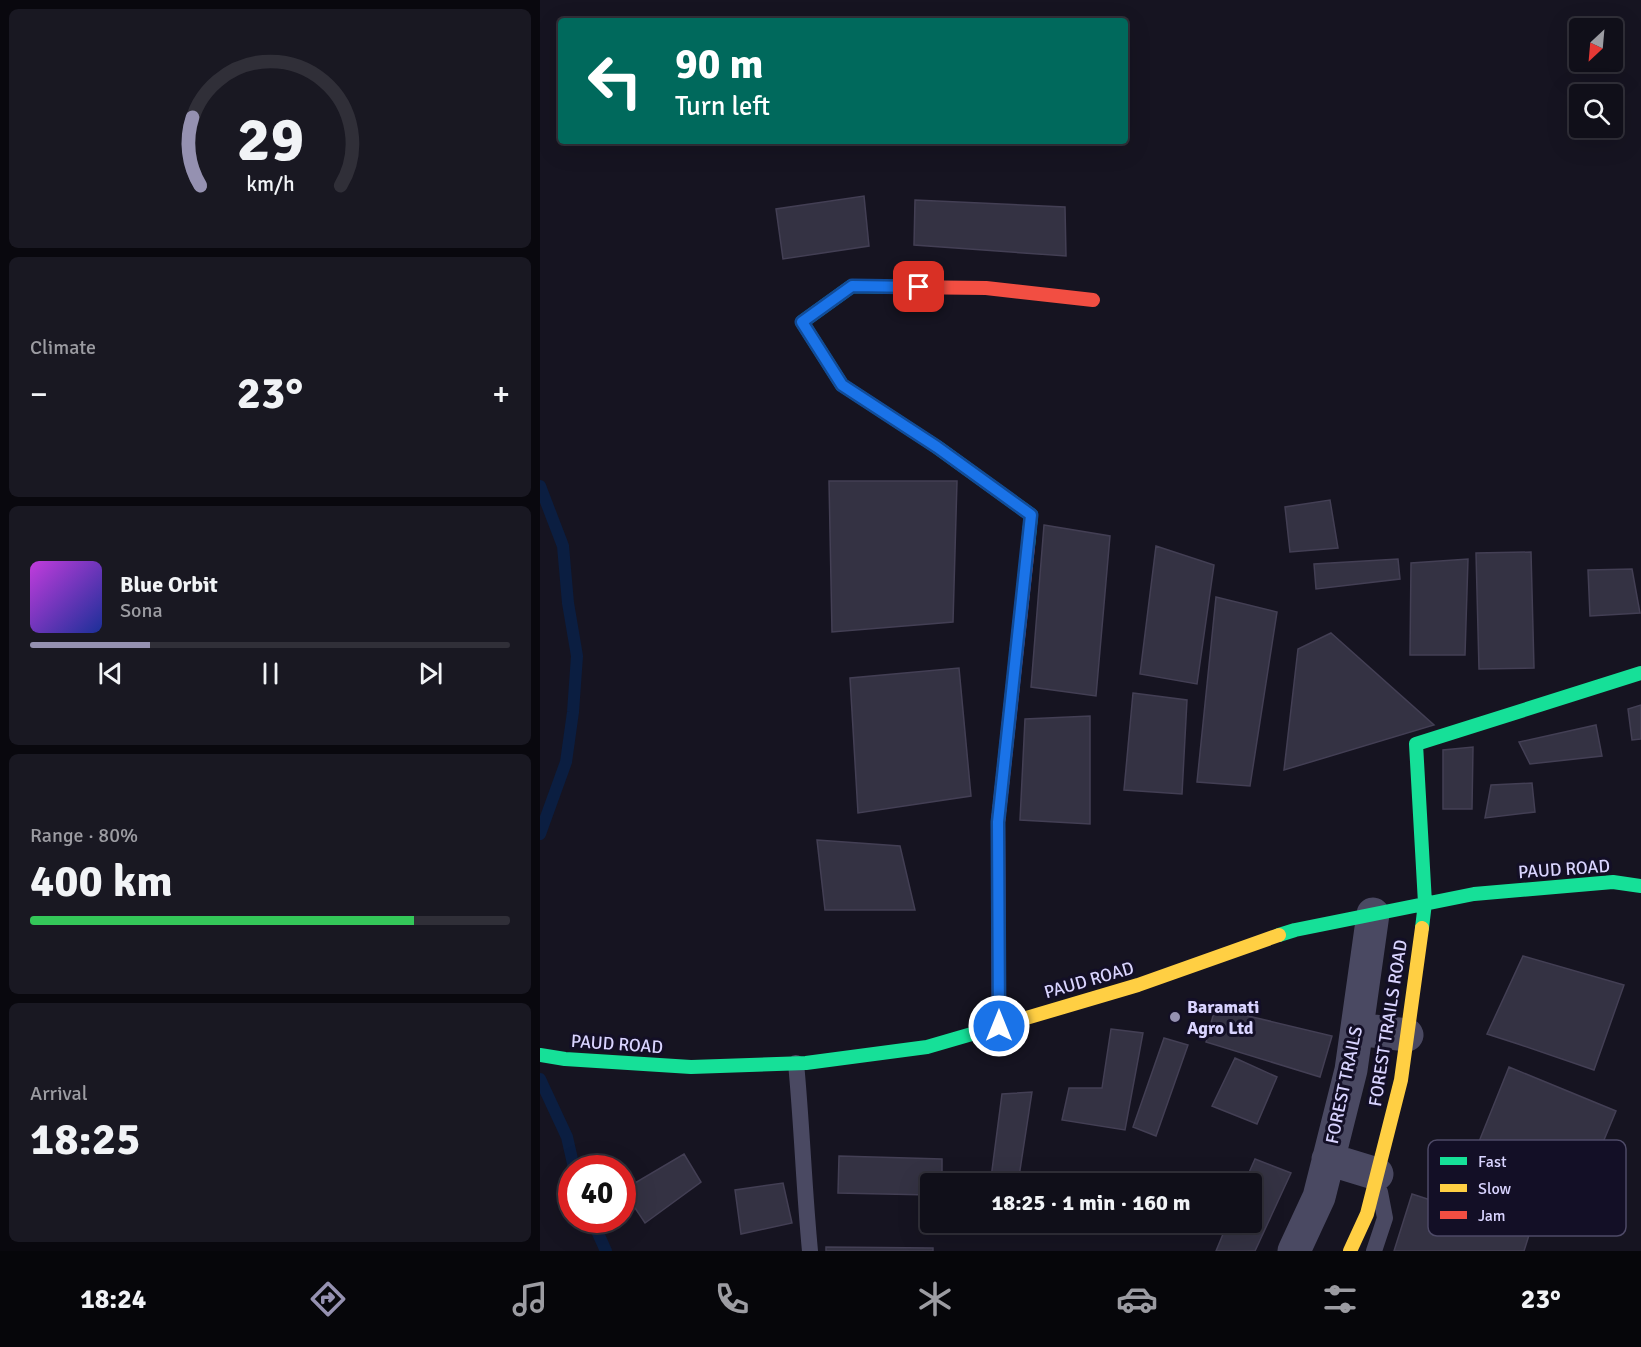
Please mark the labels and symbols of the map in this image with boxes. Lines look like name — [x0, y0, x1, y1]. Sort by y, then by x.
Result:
north arrow — [1569, 18, 1623, 72]
pin — [893, 261, 944, 312]
street label: PAUD ROAD — [1517, 855, 1611, 883]
street label: FOREST TRAILS ROAD — [1364, 938, 1412, 1108]
street label: PAUD ROAD — [1042, 957, 1136, 1003]
position arrow — [967, 994, 1031, 1058]
place label: Baramati Agro Ltd — [1187, 996, 1259, 1039]
marker: Baramati Agro Ltd — [1168, 1010, 1182, 1024]
street label: FOREST TRAILS — [1321, 1024, 1367, 1146]
street label: PAUD ROAD — [570, 1030, 664, 1058]
legend — [1428, 1140, 1626, 1236]
text: Fast — [1478, 1152, 1507, 1172]
speed limit sign: 40 — [558, 1155, 636, 1233]
text: Slow — [1478, 1179, 1512, 1199]
text: Jam — [1478, 1206, 1506, 1226]

